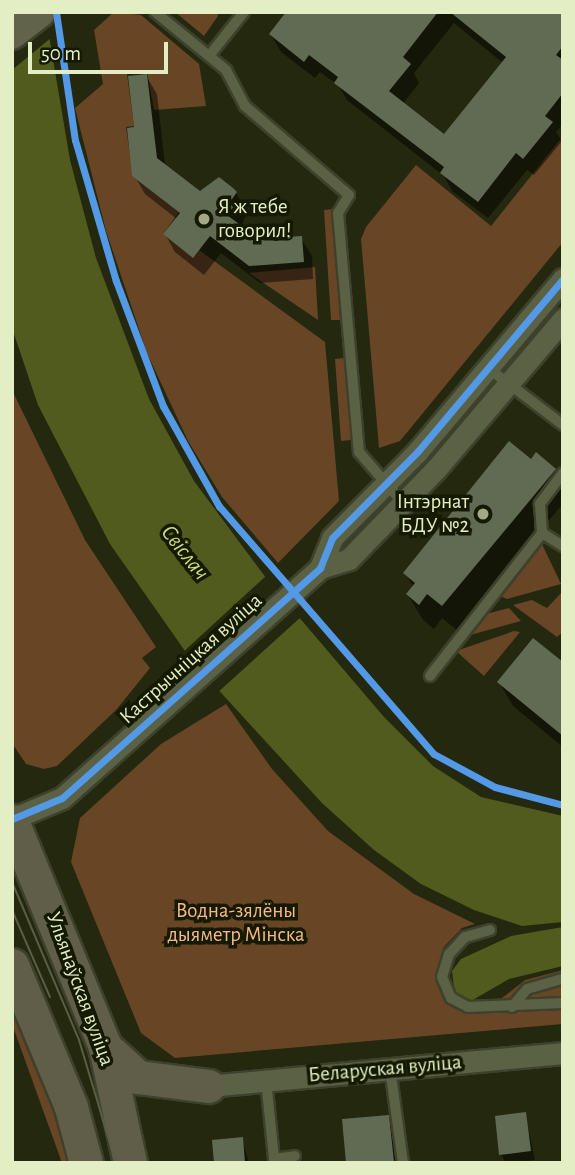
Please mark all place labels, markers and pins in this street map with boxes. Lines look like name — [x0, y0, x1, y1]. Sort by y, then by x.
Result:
place label: Я ж тебе говорил! — [218, 194, 291, 244]
marker: Я ж тебе говорил! — [196, 211, 212, 227]
place label: Інтэрнат БДУ №2 — [397, 489, 469, 539]
marker: Інтэрнат БДУ №2 — [475, 506, 491, 522]

